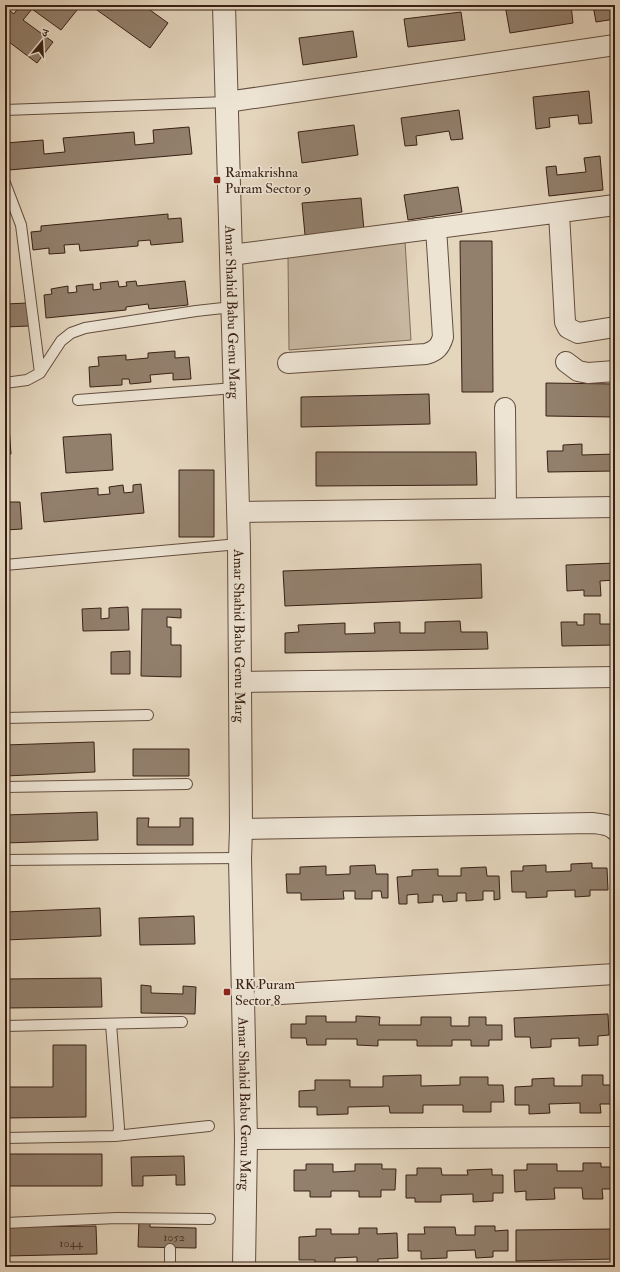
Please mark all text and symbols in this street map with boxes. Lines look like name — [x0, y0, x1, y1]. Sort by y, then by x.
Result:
north arrow — [22, 22, 62, 62]
text: उ — [39, 26, 51, 40]
place label: Ramakrishna Puram Sector 9 — [225, 164, 311, 197]
marker: Ramakrishna Puram Sector 9 — [212, 175, 222, 185]
street label: Amar Shahid Babu Genu Marg — [222, 224, 243, 400]
street label: Amar Shahid Babu Genu Marg — [231, 548, 249, 724]
place label: RK Puram Sector 8 — [235, 976, 295, 1009]
marker: RK Puram Sector 8 — [222, 987, 232, 997]
street label: Amar Shahid Babu Genu Marg — [235, 1016, 255, 1192]
house number: 1052 — [163, 1230, 185, 1245]
house number: 1044 — [59, 1236, 83, 1251]

